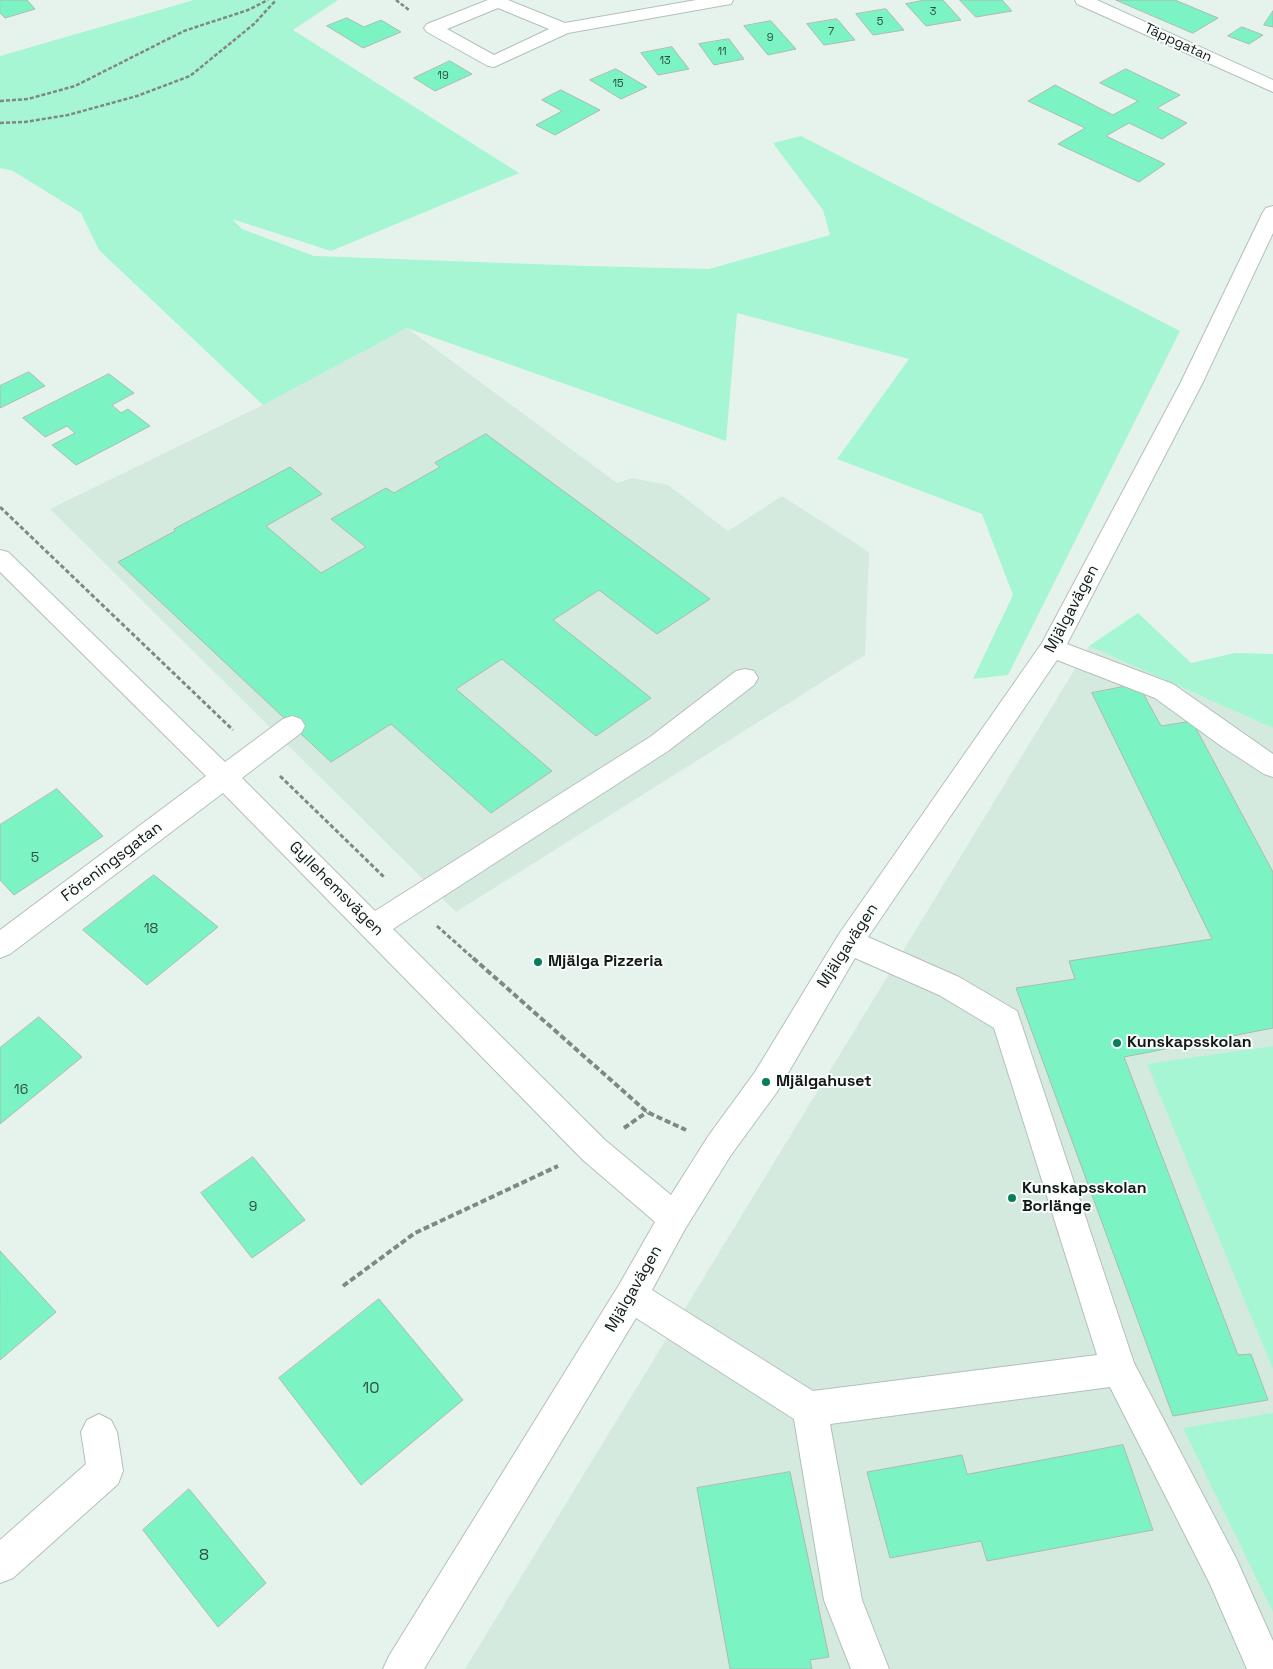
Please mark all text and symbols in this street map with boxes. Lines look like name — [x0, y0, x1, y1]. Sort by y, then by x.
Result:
house number: 3 — [930, 5, 936, 19]
house number: 5 — [877, 15, 883, 29]
street label: Täppgatan — [1141, 20, 1215, 66]
house number: 7 — [828, 25, 834, 39]
house number: 9 — [767, 31, 773, 45]
house number: 11 — [717, 45, 727, 59]
house number: 13 — [659, 54, 671, 68]
house number: 19 — [437, 69, 449, 83]
house number: 15 — [612, 77, 624, 91]
street label: Mjälgavägen — [1041, 562, 1103, 656]
street label: Föreningsgatan — [58, 818, 166, 906]
street label: Gyllehemsvägen — [285, 838, 387, 940]
house number: 5 — [31, 850, 39, 866]
street label: Mjälgavägen — [814, 900, 882, 992]
house number: 18 — [144, 921, 158, 937]
place label: Mjälga Pizzeria — [548, 952, 663, 972]
marker: Mjälga Pizzeria — [532, 956, 544, 968]
place label: Kunskapsskolan — [1127, 1033, 1252, 1053]
marker: Kunskapsskolan — [1111, 1037, 1123, 1049]
place label: Mjälgahuset — [776, 1072, 872, 1092]
marker: Mjälgahuset — [760, 1076, 772, 1088]
house number: 16 — [14, 1082, 28, 1098]
place label: Kunskapsskolan Borlänge — [1022, 1179, 1147, 1217]
marker: Kunskapsskolan Borlänge — [1006, 1192, 1018, 1204]
house number: 9 — [249, 1199, 257, 1215]
street label: Mjälgavägen — [601, 1242, 667, 1336]
house number: 10 — [363, 1379, 379, 1399]
house number: 8 — [199, 1546, 209, 1566]

